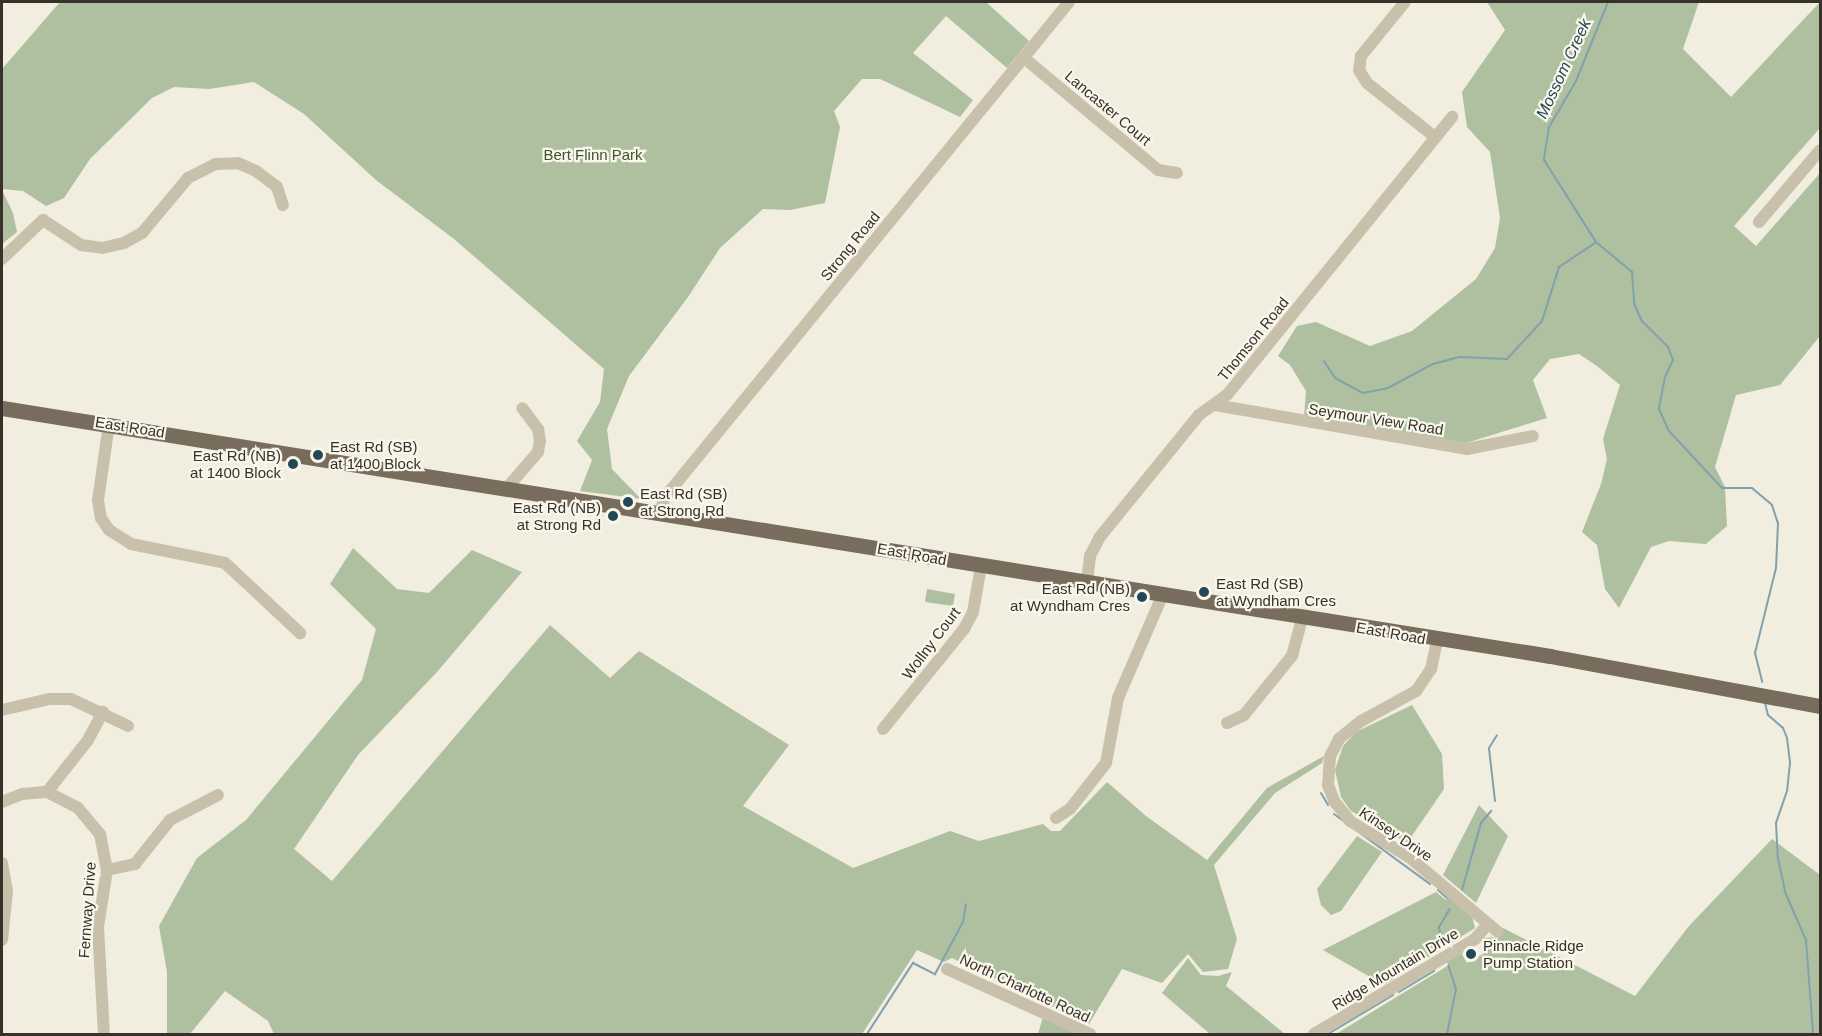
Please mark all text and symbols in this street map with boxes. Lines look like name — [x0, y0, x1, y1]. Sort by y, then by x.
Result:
water label: Mossom Creek — [1533, 16, 1595, 122]
street label: Lancaster Court — [1061, 67, 1155, 149]
park label: Bert Flinn Park — [543, 146, 643, 164]
street label: Strong Road — [817, 208, 883, 284]
street label: Thomson Road — [1214, 293, 1292, 385]
street label: Seymour View Road — [1307, 399, 1445, 439]
street label: East Road — [94, 413, 166, 441]
place label: East Rd (SB) at 1400 Block — [330, 437, 421, 472]
place label: East Rd (NB) at 1400 Block — [190, 446, 281, 481]
marker: East Rd (SB) at 1400 Block — [311, 448, 325, 462]
marker: East Rd (NB) at 1400 Block — [286, 457, 300, 471]
place label: East Rd (SB) at Strong Rd — [640, 484, 728, 519]
marker: East Rd (SB) at Strong Rd — [621, 495, 635, 509]
place label: East Rd (NB) at Strong Rd — [513, 498, 601, 533]
marker: East Rd (NB) at Strong Rd — [606, 509, 620, 523]
street label: East Road — [876, 539, 948, 569]
place label: East Rd (SB) at Wyndham Cres — [1216, 574, 1336, 609]
place label: East Rd (NB) at Wyndham Cres — [1010, 579, 1130, 614]
marker: East Rd (SB) at Wyndham Cres — [1197, 585, 1211, 599]
marker: East Rd (NB) at Wyndham Cres — [1135, 590, 1149, 604]
street label: Wollny Court — [898, 603, 964, 683]
street label: East Road — [1355, 618, 1427, 648]
street label: Kinsey Drive — [1356, 803, 1436, 865]
street label: Fernway Drive — [75, 861, 99, 959]
street label: Ridge Mountain Drive — [1329, 924, 1461, 1014]
place label: Pinnacle Ridge Pump Station — [1483, 936, 1584, 971]
marker: Pinnacle Ridge Pump Station — [1464, 947, 1478, 961]
street label: North Charlotte Road — [957, 950, 1093, 1026]

